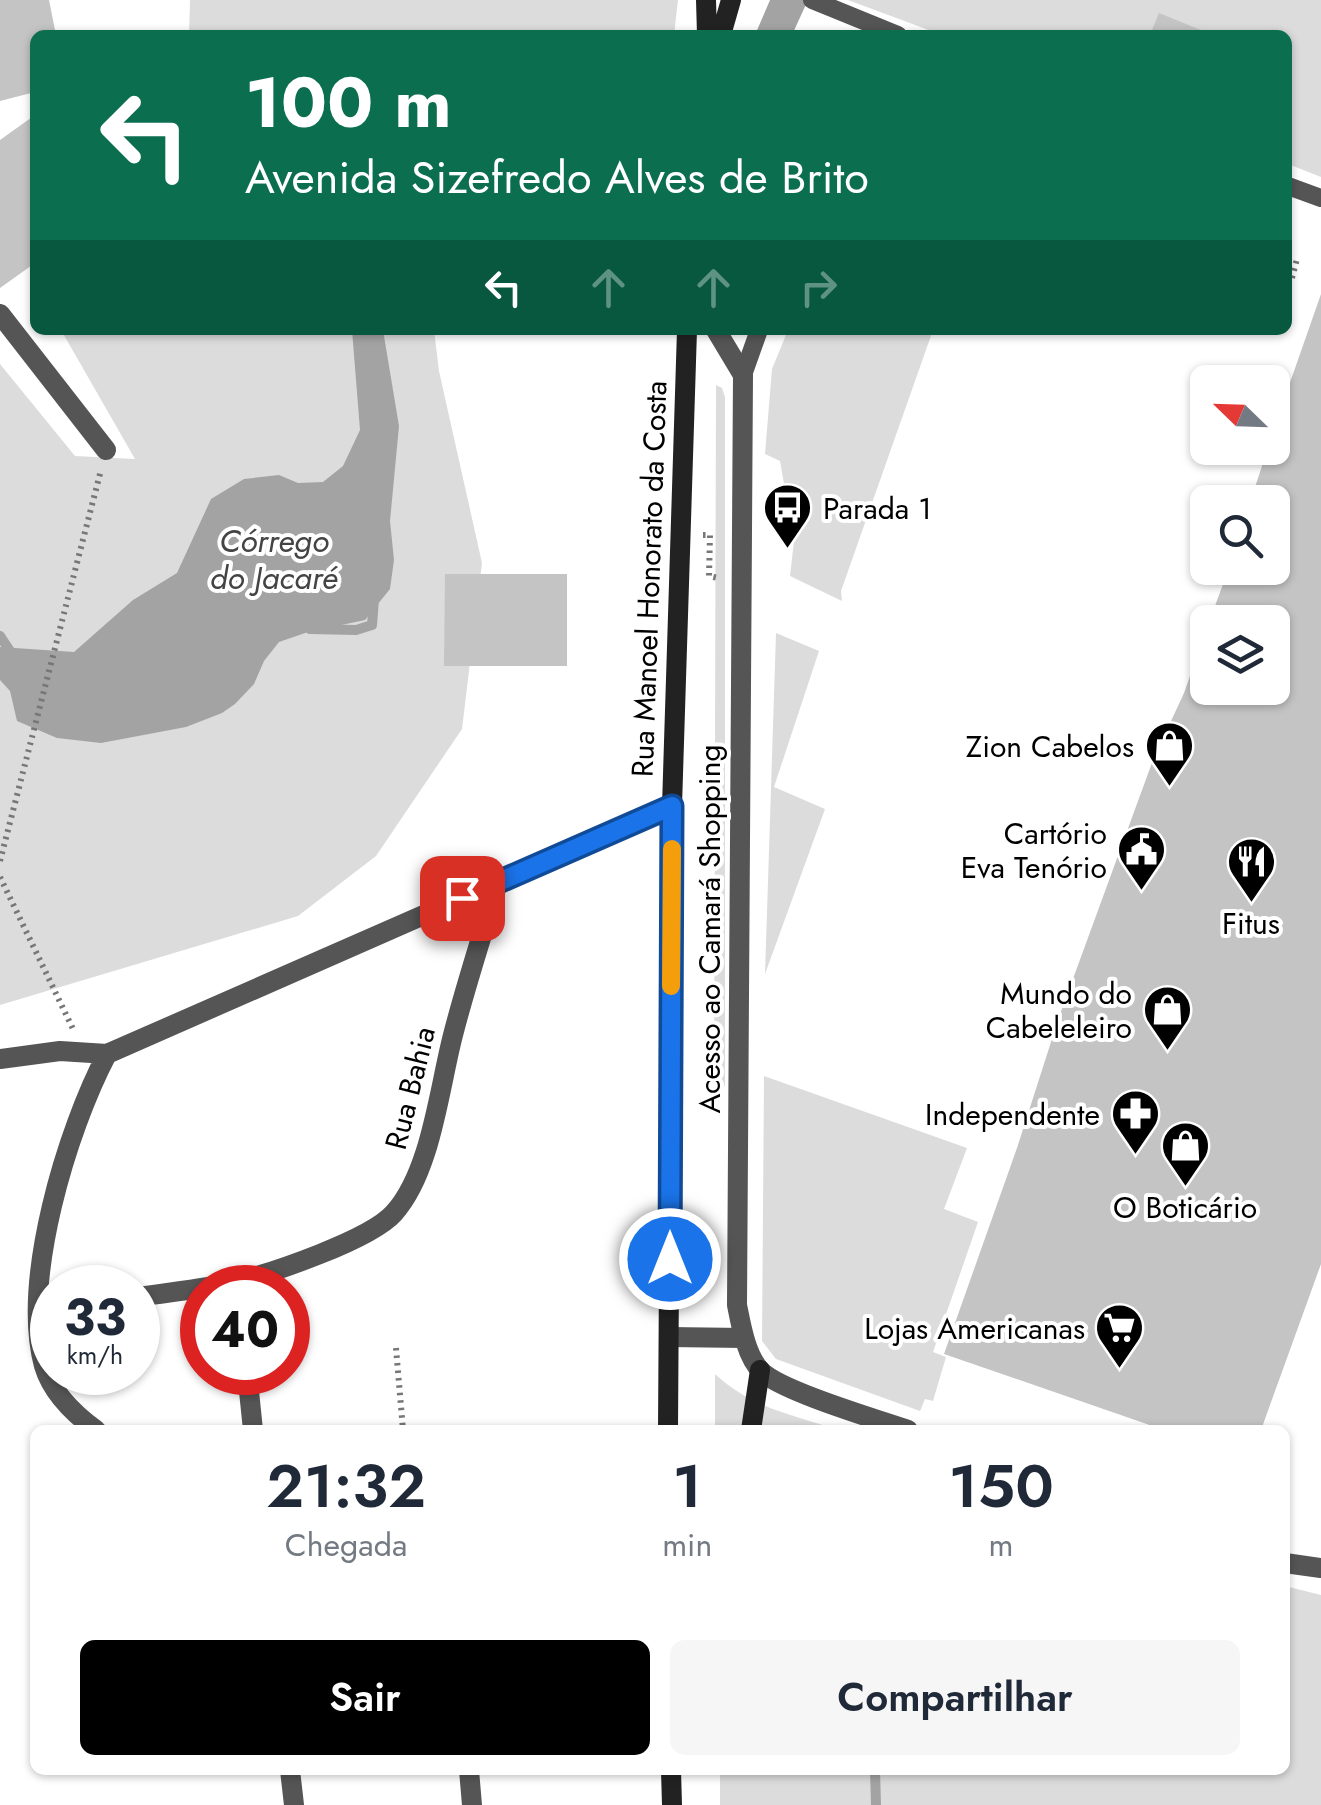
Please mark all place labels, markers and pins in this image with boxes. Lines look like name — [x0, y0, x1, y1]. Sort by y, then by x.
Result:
bus stop icon: Parada 1 — [762, 482, 814, 550]
place label: Parada 1 — [823, 487, 932, 530]
shop icon: Zion Cabelos — [1143, 720, 1195, 788]
place label: Zion Cabelos — [966, 725, 1134, 768]
place label: Cartório Eva Tenório — [961, 812, 1107, 889]
public building icon: Cartório Eva Tenório — [1116, 824, 1168, 892]
restaurant icon: Fitus — [1225, 836, 1277, 904]
pin — [420, 856, 505, 941]
place label: Fitus — [1222, 902, 1280, 945]
place label: Mundo do Cabeleleiro — [986, 972, 1132, 1049]
shop icon: Mundo do Cabeleleiro — [1141, 984, 1193, 1052]
pharmacy icon: Independente — [1109, 1088, 1161, 1156]
place label: Independente — [925, 1093, 1100, 1136]
shop icon: O Boticário — [1159, 1120, 1211, 1188]
place label: O Boticário — [1113, 1186, 1257, 1229]
supermarket icon: Lojas Americanas — [1094, 1302, 1146, 1370]
place label: Lojas Americanas — [864, 1307, 1085, 1350]

